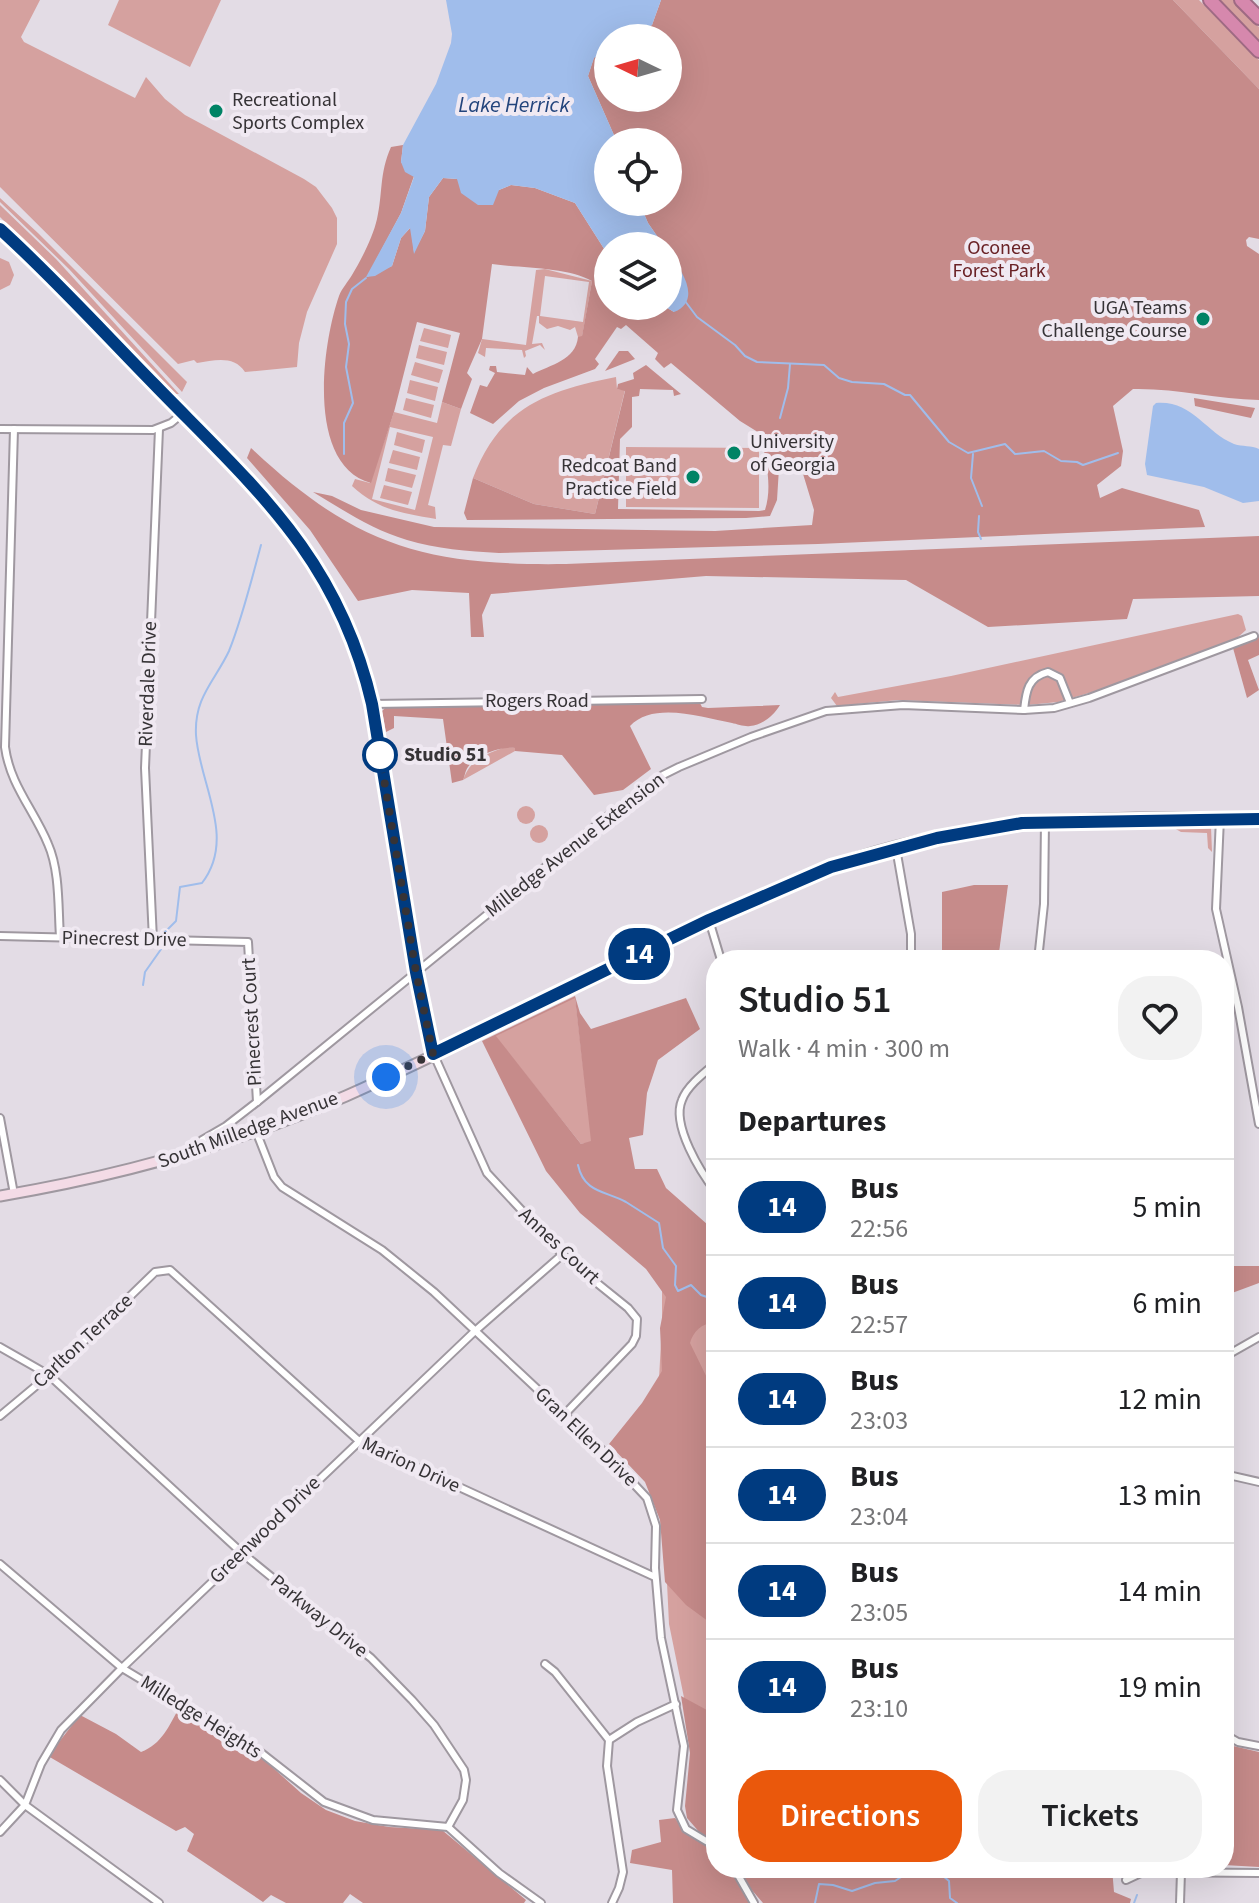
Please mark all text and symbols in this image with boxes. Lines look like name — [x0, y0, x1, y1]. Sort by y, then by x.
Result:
north arrow — [594, 24, 682, 112]
map controls — [594, 24, 682, 320]
place label: Recreational Sports Complex — [232, 86, 364, 137]
water label: Lake Herrick — [458, 89, 570, 121]
marker: Recreational Sports Complex — [207, 102, 225, 120]
button: locate — [594, 128, 682, 216]
button: layers — [594, 232, 682, 320]
park label: Oconee Forest Park — [952, 234, 1046, 285]
place label: UGA Teams Challenge Course — [1042, 294, 1187, 345]
marker: UGA Teams Challenge Course — [1194, 310, 1212, 328]
place label: University of Georgia — [750, 428, 836, 479]
marker: University of Georgia — [725, 444, 743, 462]
place label: Redcoat Band Practice Field — [561, 452, 677, 503]
marker: Redcoat Band Practice Field — [684, 468, 702, 486]
street label: Riverdale Drive — [132, 621, 164, 747]
street label: Rogers Road — [485, 687, 589, 715]
marker: Studio 51 — [363, 738, 397, 772]
place label: Studio 51 — [404, 741, 487, 769]
street label: Milledge Avenue Extension — [479, 766, 671, 924]
street label: Pinecrest Drive — [61, 924, 187, 954]
line badge: 14 — [603, 928, 675, 980]
text: 14 — [624, 934, 654, 974]
street label: Pinecrest Court — [235, 957, 269, 1087]
text: Studio 51 — [738, 973, 891, 1027]
button: heart — [1118, 976, 1202, 1060]
text: Walk · 4 min · 300 m — [738, 1030, 950, 1067]
your location — [366, 1057, 406, 1097]
street label: South Milledge Avenue — [154, 1084, 342, 1176]
text: Departures — [738, 1100, 886, 1143]
text: Bus — [850, 1167, 898, 1210]
text: 5 min — [1132, 1186, 1202, 1229]
text: 14 — [767, 1187, 797, 1227]
street label: Annes Court — [512, 1201, 606, 1291]
text: 22:56 — [850, 1210, 908, 1247]
text: Bus — [850, 1263, 898, 1306]
text: 6 min — [1132, 1282, 1202, 1325]
text: 14 — [767, 1283, 797, 1323]
street label: Carlton Terrace — [27, 1287, 139, 1395]
text: 22:57 — [850, 1306, 908, 1343]
text: Bus — [850, 1359, 898, 1402]
text: 12 min — [1118, 1378, 1202, 1421]
text: 14 — [767, 1379, 797, 1419]
street label: Gran Ellen Drive — [529, 1381, 644, 1493]
text: 23:03 — [850, 1402, 908, 1439]
street label: Marion Drive — [357, 1430, 465, 1500]
text: Bus — [850, 1455, 898, 1498]
street label: Greenwood Drive — [203, 1470, 327, 1590]
text: 13 min — [1118, 1474, 1202, 1517]
text: 14 — [767, 1475, 797, 1515]
text: 23:04 — [850, 1498, 908, 1535]
text: Bus — [850, 1551, 898, 1594]
street label: Parkway Drive — [264, 1568, 374, 1664]
text: 14 min — [1118, 1570, 1202, 1613]
text: 14 — [767, 1571, 797, 1611]
text: 23:05 — [850, 1594, 908, 1631]
text: Bus — [850, 1647, 898, 1690]
text: 19 min — [1118, 1666, 1202, 1709]
text: 14 — [767, 1667, 797, 1707]
street label: Milledge Heights — [135, 1669, 267, 1765]
text: 23:10 — [850, 1690, 908, 1727]
button: Directions — [738, 1770, 962, 1862]
button: Tickets — [978, 1770, 1202, 1862]

